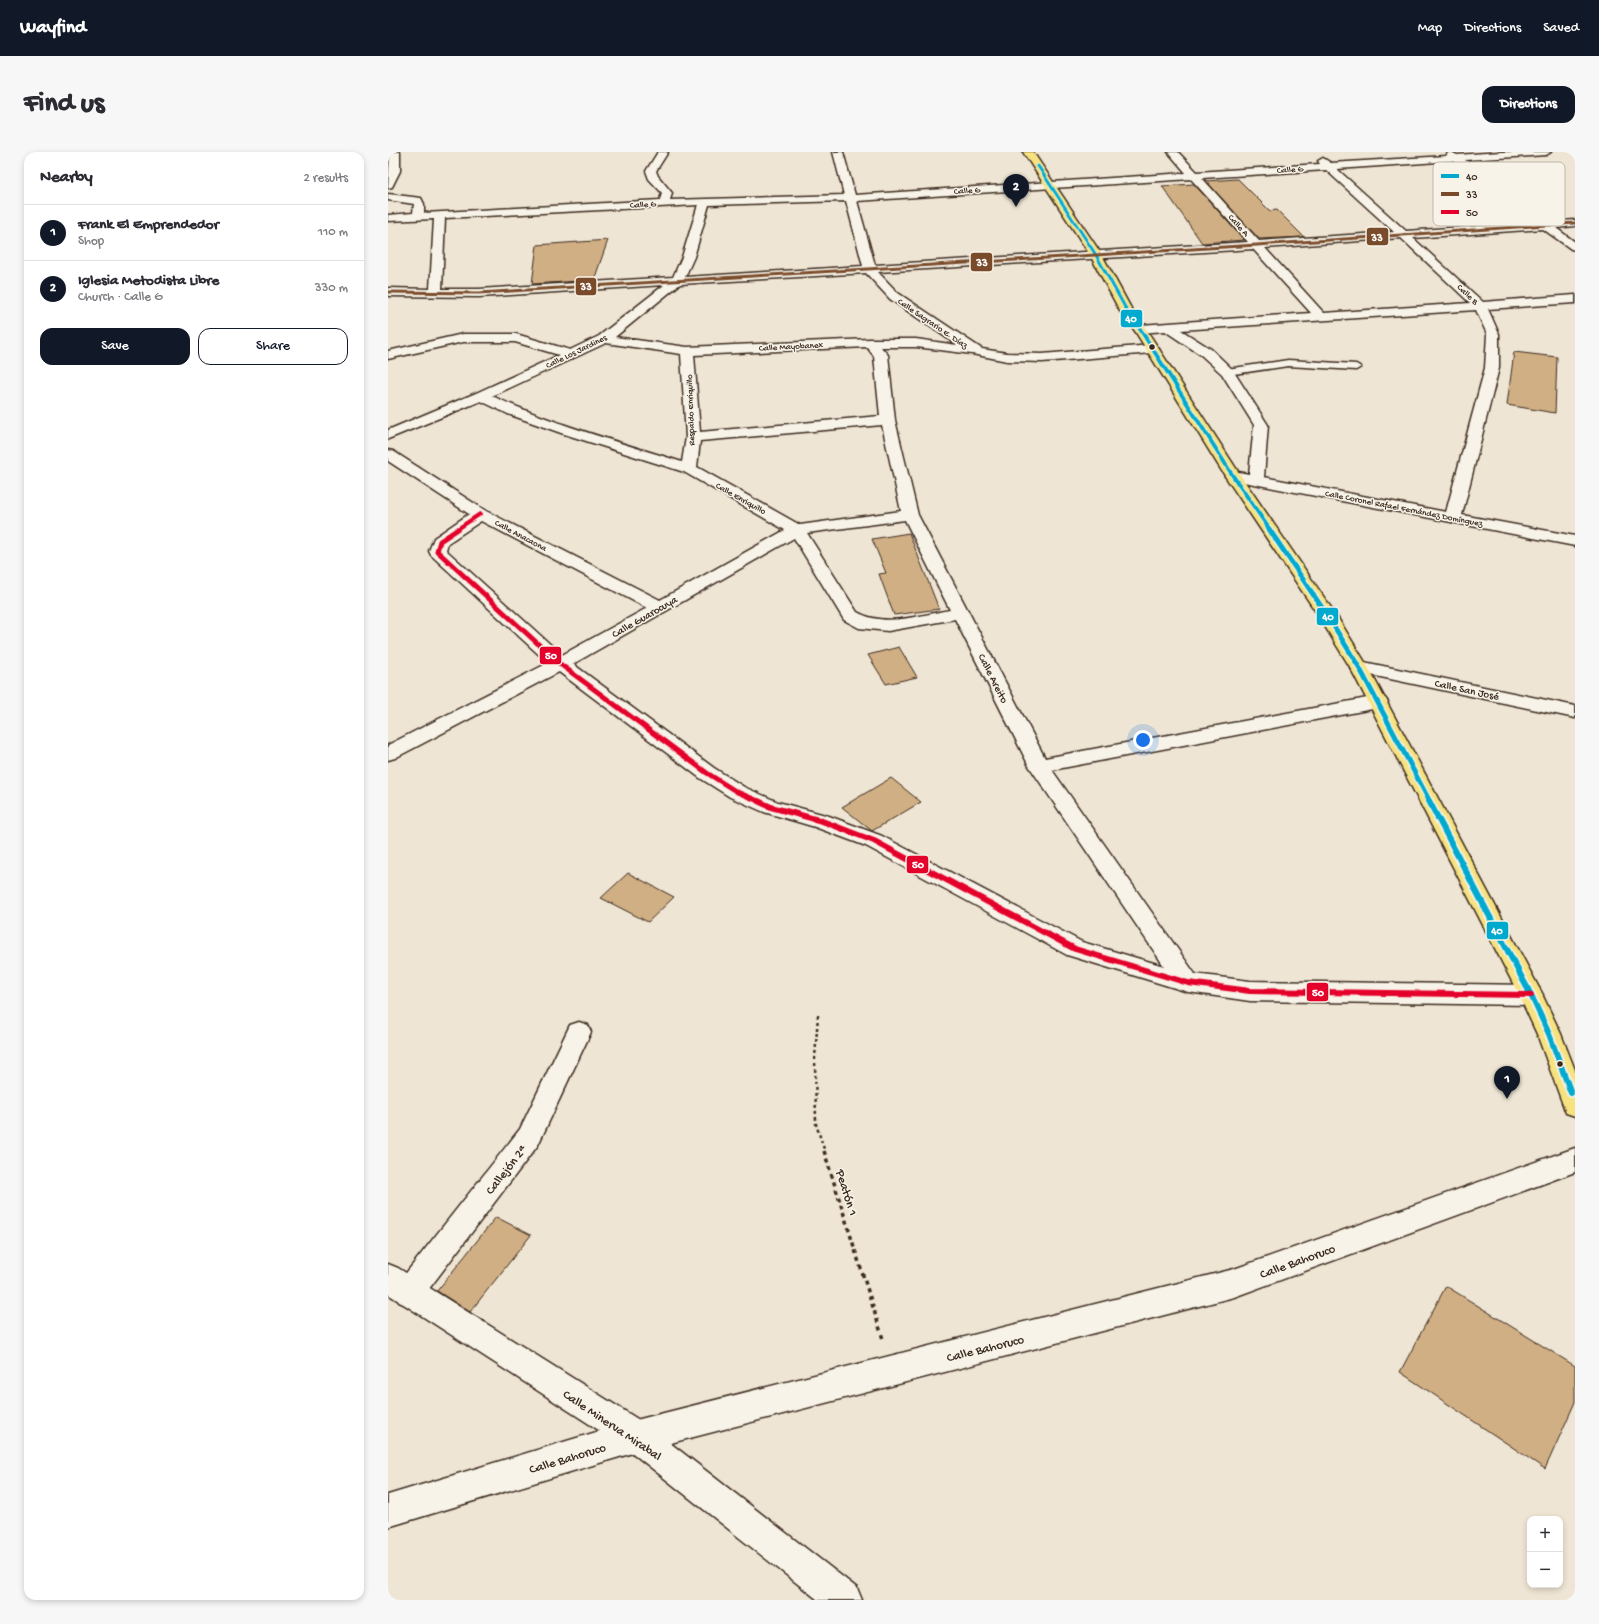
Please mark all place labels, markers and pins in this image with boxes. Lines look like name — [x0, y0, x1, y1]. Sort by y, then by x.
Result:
pin: 2 — [1003, 174, 1029, 207]
unlabelled marker — [1147, 342, 1157, 352]
unlabelled marker — [1555, 1059, 1565, 1069]
pin: 1 — [1494, 1066, 1520, 1099]

